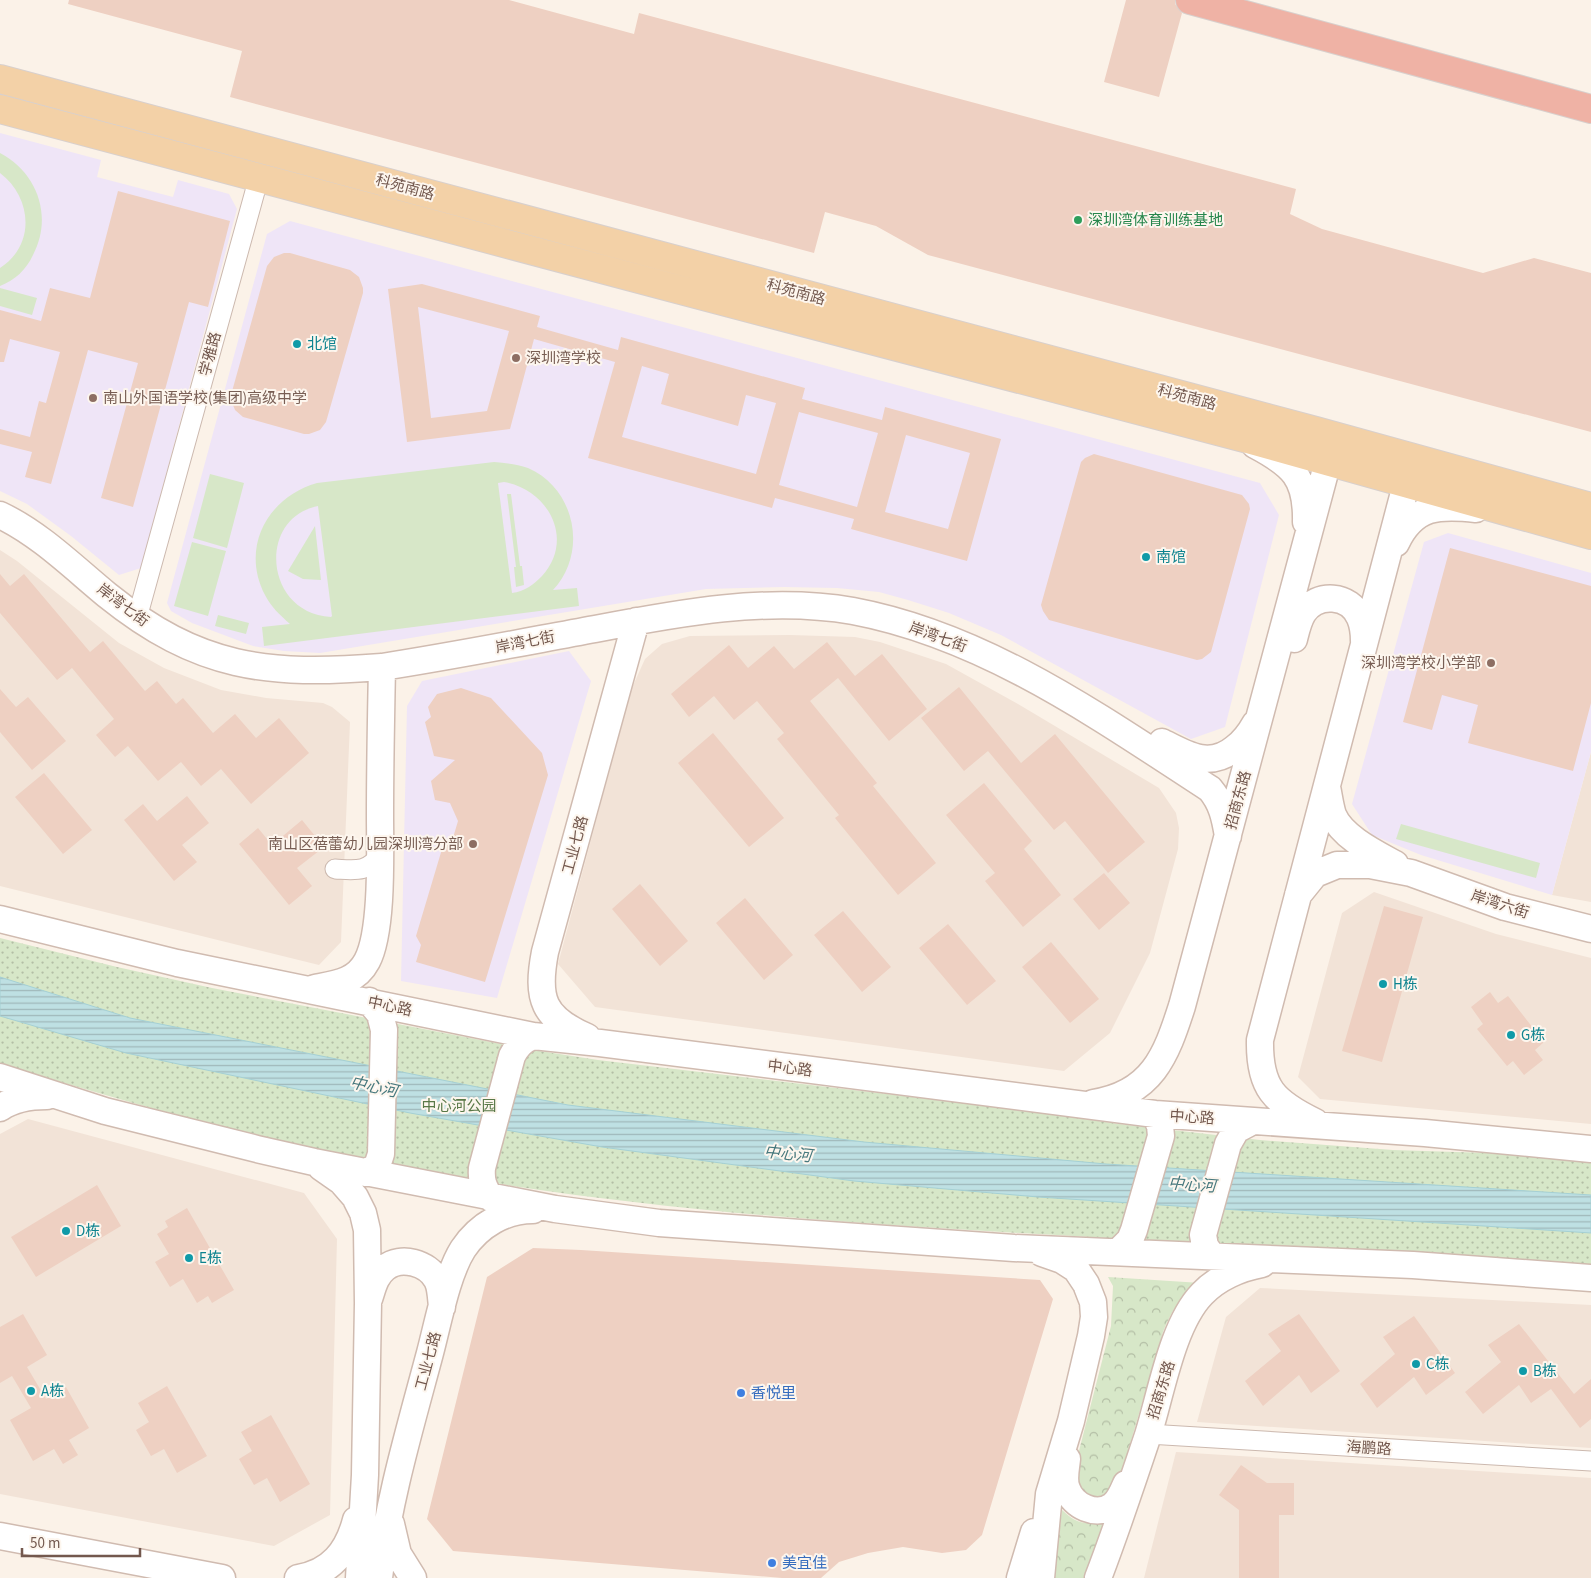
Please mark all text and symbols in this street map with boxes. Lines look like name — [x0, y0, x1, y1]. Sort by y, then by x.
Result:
street label: 科苑南路 — [373, 170, 437, 205]
place label: 深圳湾体育训练基地 — [1088, 210, 1223, 231]
marker: 深圳湾体育训练基地 — [1072, 214, 1084, 226]
street label: 科苑南路 — [764, 275, 828, 310]
street label: 学雅路 — [195, 330, 226, 379]
place label: 北馆 — [307, 334, 337, 355]
marker: 北馆 — [291, 338, 303, 350]
place label: 深圳湾学校 — [526, 348, 601, 369]
marker: 深圳湾学校 — [510, 352, 522, 364]
street label: 科苑南路 — [1155, 380, 1219, 415]
place label: 南山外国语学校(集团)高级中学 — [103, 388, 307, 409]
marker: 南山外国语学校(集团)高级中学 — [87, 392, 99, 404]
place label: 南馆 — [1156, 547, 1186, 568]
marker: 南馆 — [1140, 551, 1152, 563]
street label: 岸湾七街 — [92, 579, 153, 632]
street label: 岸湾七街 — [906, 617, 970, 658]
street label: 岸湾七街 — [494, 626, 557, 659]
place label: 深圳湾学校小学部 — [1361, 653, 1481, 674]
marker: 深圳湾学校小学部 — [1485, 657, 1497, 669]
street label: 招商东路 — [1221, 768, 1256, 832]
street label: 工业七路 — [558, 813, 593, 877]
place label: 南山区蓓蕾幼儿园深圳湾分部 — [268, 834, 463, 855]
marker: 南山区蓓蕾幼儿园深圳湾分部 — [467, 838, 479, 850]
street label: 岸湾六街 — [1468, 885, 1532, 924]
place label: H栋 — [1393, 974, 1418, 995]
marker: H栋 — [1377, 978, 1389, 990]
street label: 中心路 — [366, 992, 414, 1021]
place label: G栋 — [1521, 1025, 1545, 1046]
marker: G栋 — [1505, 1029, 1517, 1041]
street label: 中心路 — [766, 1055, 814, 1082]
water label: 中心河 — [348, 1071, 402, 1103]
park label: 中心河公园 — [421, 1096, 497, 1117]
street label: 中心路 — [1169, 1105, 1215, 1130]
water label: 中心河 — [763, 1141, 816, 1168]
water label: 中心河 — [1167, 1172, 1220, 1198]
place label: D栋 — [76, 1221, 100, 1242]
marker: D栋 — [60, 1225, 72, 1237]
place label: E栋 — [199, 1248, 222, 1269]
marker: E栋 — [183, 1252, 195, 1264]
street label: 工业七路 — [411, 1329, 446, 1393]
place label: C栋 — [1426, 1354, 1450, 1375]
street label: 招商东路 — [1143, 1358, 1180, 1422]
marker: C栋 — [1410, 1358, 1422, 1370]
place label: B栋 — [1533, 1361, 1557, 1382]
marker: B栋 — [1517, 1365, 1529, 1377]
place label: A栋 — [41, 1381, 64, 1402]
place label: 香悦里 — [751, 1383, 796, 1404]
marker: A栋 — [25, 1385, 37, 1397]
marker: 香悦里 — [735, 1387, 747, 1399]
street label: 海鹏路 — [1346, 1437, 1392, 1460]
scale bar — [22, 1526, 140, 1558]
text: 50 m — [30, 1533, 60, 1554]
place label: 美宜佳 — [782, 1553, 827, 1574]
marker: 美宜佳 — [766, 1557, 778, 1569]

